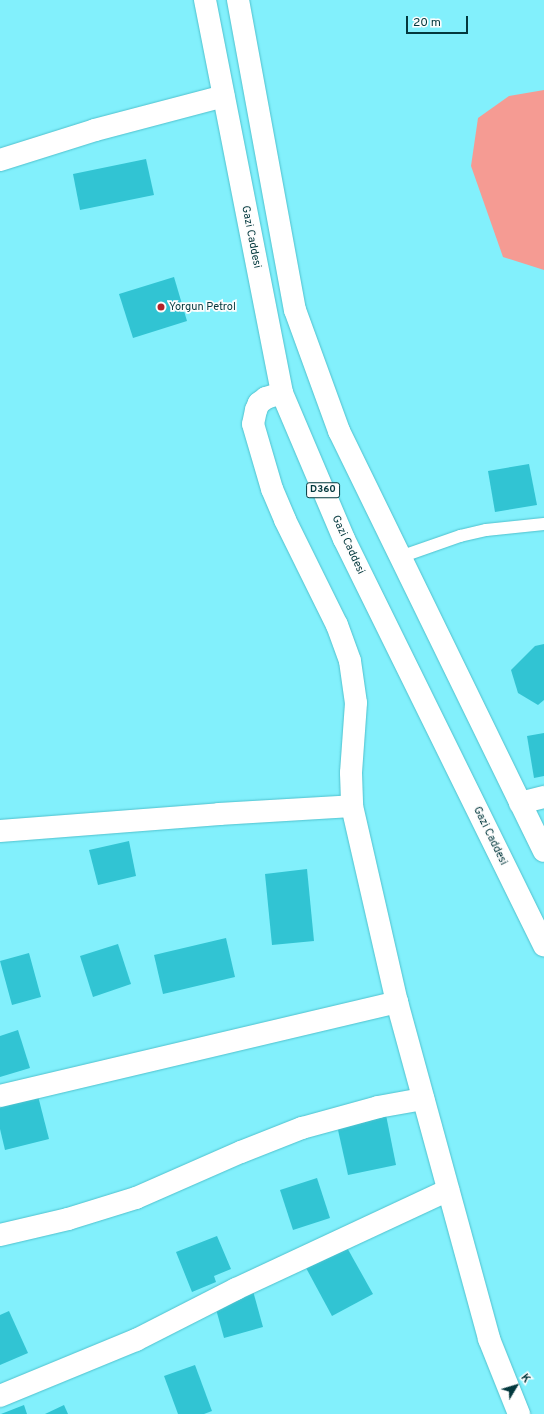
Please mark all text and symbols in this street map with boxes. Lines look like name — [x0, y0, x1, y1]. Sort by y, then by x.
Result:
scale bar — [408, 8, 470, 34]
text: 20 m — [413, 15, 441, 31]
street label: Gazi Caddesi — [238, 205, 264, 269]
place label: Yorgun Petrol — [169, 300, 236, 314]
marker: Yorgun Petrol — [156, 302, 166, 312]
road number: D360 — [306, 482, 340, 498]
street label: Gazi Caddesi — [329, 513, 367, 577]
street label: Gazi Caddesi — [470, 805, 510, 867]
north arrow — [496, 1366, 536, 1406]
text: K — [518, 1371, 533, 1386]

